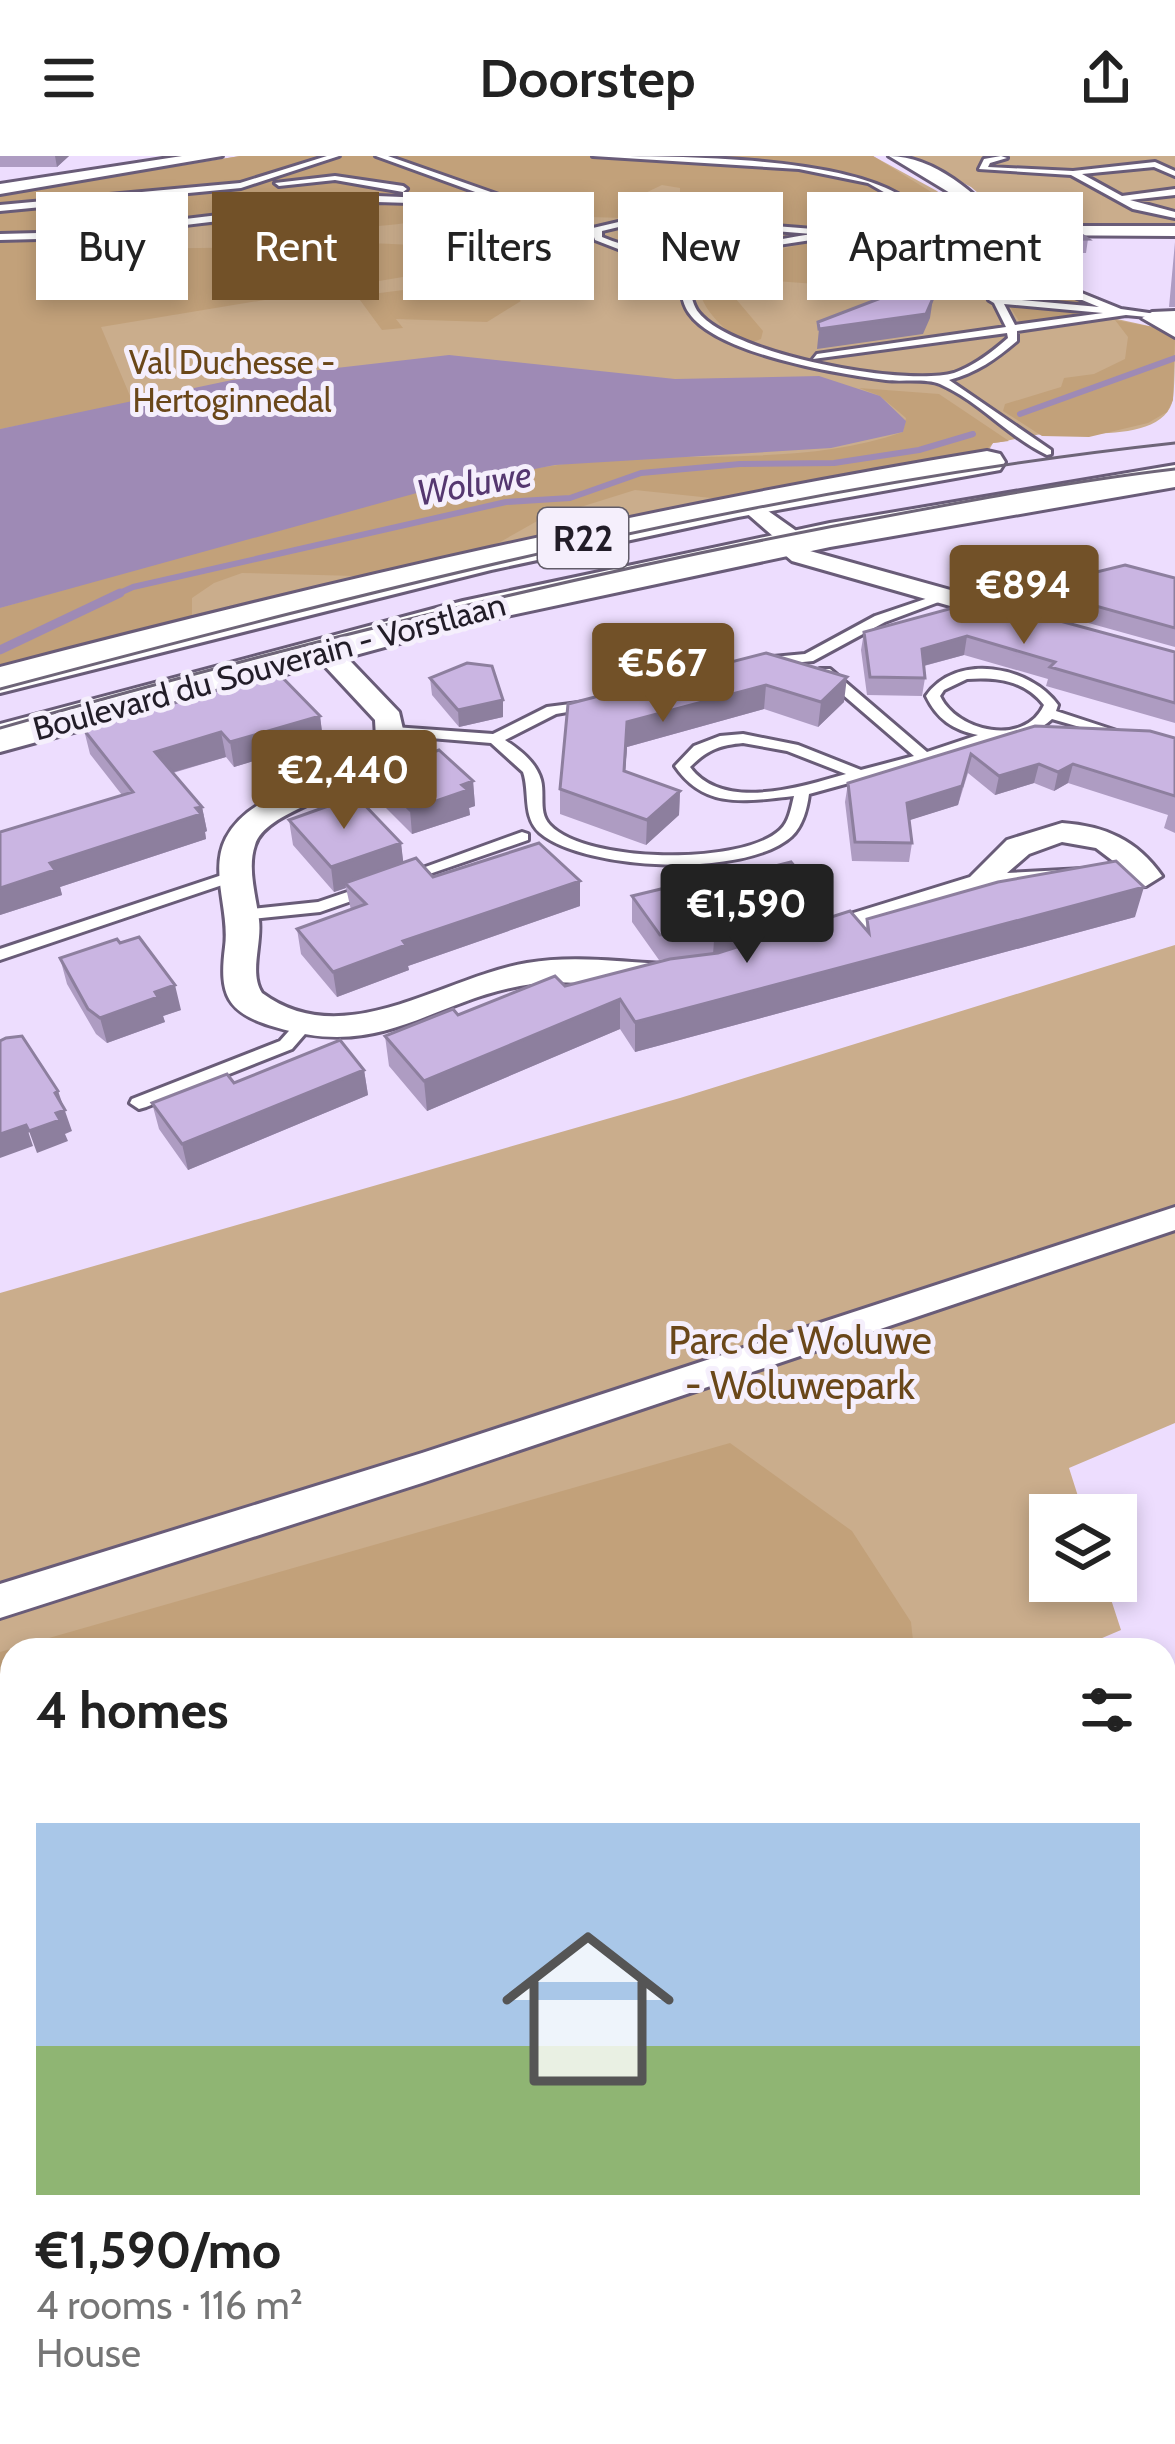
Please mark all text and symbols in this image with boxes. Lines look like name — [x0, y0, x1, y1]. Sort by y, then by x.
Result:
icon: menu — [36, 45, 102, 111]
text: Doorstep — [479, 45, 696, 111]
icon: share — [1073, 45, 1139, 111]
chip: Buy — [36, 192, 188, 300]
chip: Rent — [212, 192, 379, 300]
chip: Filters — [403, 192, 594, 300]
chip: New — [618, 192, 783, 300]
chip: Apartment — [807, 192, 1083, 300]
park label: Val Duchesse - Hertoginnedal — [129, 342, 335, 420]
water label: Woluwe — [413, 451, 535, 515]
road number: R22 — [538, 508, 628, 568]
pin: €894 — [953, 545, 1095, 647]
text: €894 — [977, 560, 1071, 608]
street label: Boulevard du Souverain - Vorstlaan — [28, 584, 510, 748]
pin: €567 — [592, 623, 734, 725]
text: €567 — [619, 638, 707, 686]
pin: €2,440 — [246, 730, 442, 832]
text: €2,440 — [279, 745, 409, 793]
pin: €1,590 — [649, 864, 845, 966]
text: €1,590 — [688, 879, 806, 927]
park label: Parc de Woluwe - Woluwepark — [668, 1316, 932, 1409]
map controls — [1029, 1494, 1137, 1602]
button: layers — [1029, 1494, 1137, 1602]
icon: filters — [1074, 1677, 1140, 1743]
text: 4 homes — [36, 1679, 228, 1741]
icon: home — [480, 1901, 696, 2117]
text: €1,590/mo — [36, 2219, 281, 2281]
text: 4 rooms · 116 m² — [36, 2281, 303, 2329]
text: House — [36, 2329, 141, 2377]

